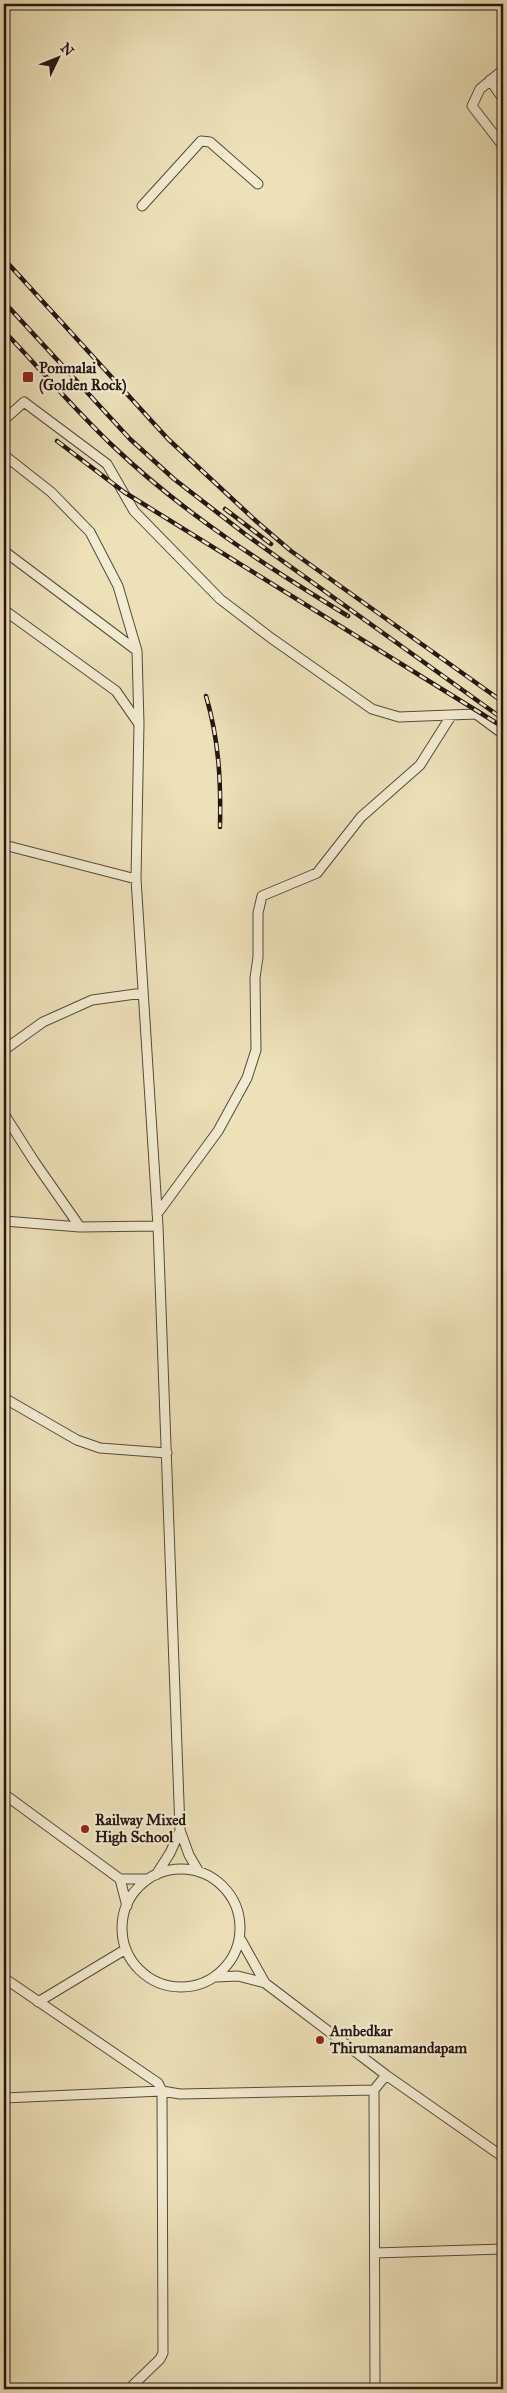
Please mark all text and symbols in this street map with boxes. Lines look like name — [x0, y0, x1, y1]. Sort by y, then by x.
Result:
north arrow — [32, 32, 82, 82]
text: N — [57, 39, 77, 60]
place label: Ponmalai (Golden Rock) — [39, 359, 126, 395]
marker: Ponmalai (Golden Rock) — [21, 370, 35, 384]
place label: Railway Mixed High School — [95, 1811, 186, 1847]
marker: Railway Mixed High School — [79, 1823, 91, 1835]
place label: Ambedkar Thirumanamandapam — [329, 2022, 468, 2058]
marker: Ambedkar Thirumanamandapam — [314, 2034, 326, 2046]

